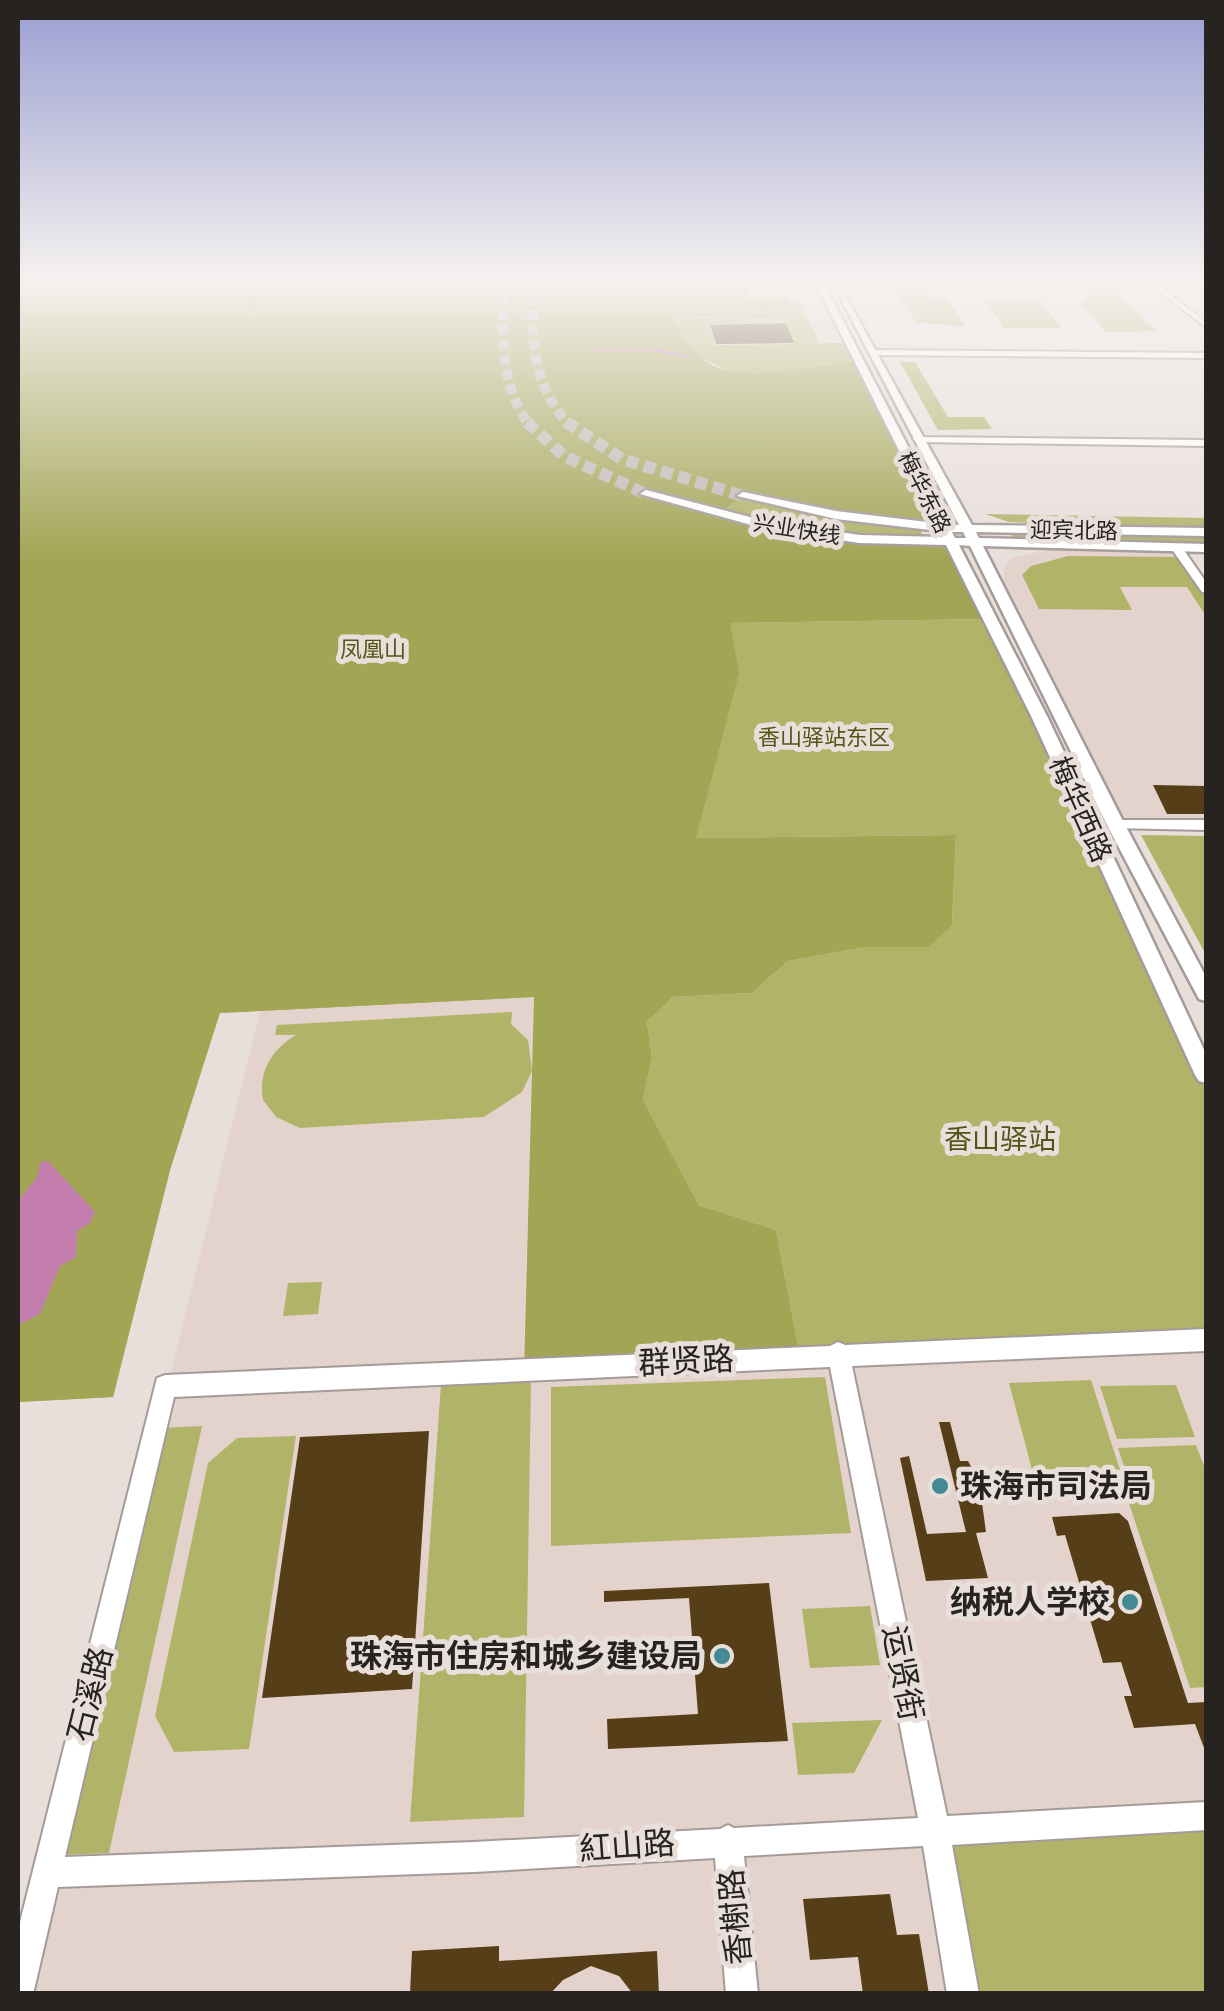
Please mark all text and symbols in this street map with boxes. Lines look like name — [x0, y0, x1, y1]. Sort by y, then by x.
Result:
street label: 梅华东路 — [893, 446, 959, 538]
street label: 兴业快线 — [751, 506, 843, 550]
street label: 迎宾北路 — [1030, 513, 1118, 545]
park label: 凤凰山 — [340, 633, 406, 663]
park label: 香山驿站东区 — [758, 721, 890, 751]
street label: 梅华西路 — [1042, 750, 1122, 867]
park label: 香山驿站 — [944, 1119, 1056, 1157]
street label: 群贤路 — [637, 1336, 735, 1383]
place label: 珠海市司法局 — [960, 1463, 1152, 1506]
marker: 珠海市司法局 — [929, 1475, 951, 1497]
place label: 纳税人学校 — [950, 1579, 1110, 1622]
marker: 纳税人学校 — [1119, 1591, 1141, 1613]
street label: 运贤街 — [874, 1621, 935, 1724]
place label: 珠海市住房和城乡建设局 — [350, 1633, 702, 1676]
street label: 石溪路 — [56, 1642, 121, 1745]
marker: 珠海市住房和城乡建设局 — [711, 1645, 733, 1667]
street label: 紅山路 — [578, 1820, 676, 1869]
street label: 香榭路 — [708, 1867, 759, 1967]

